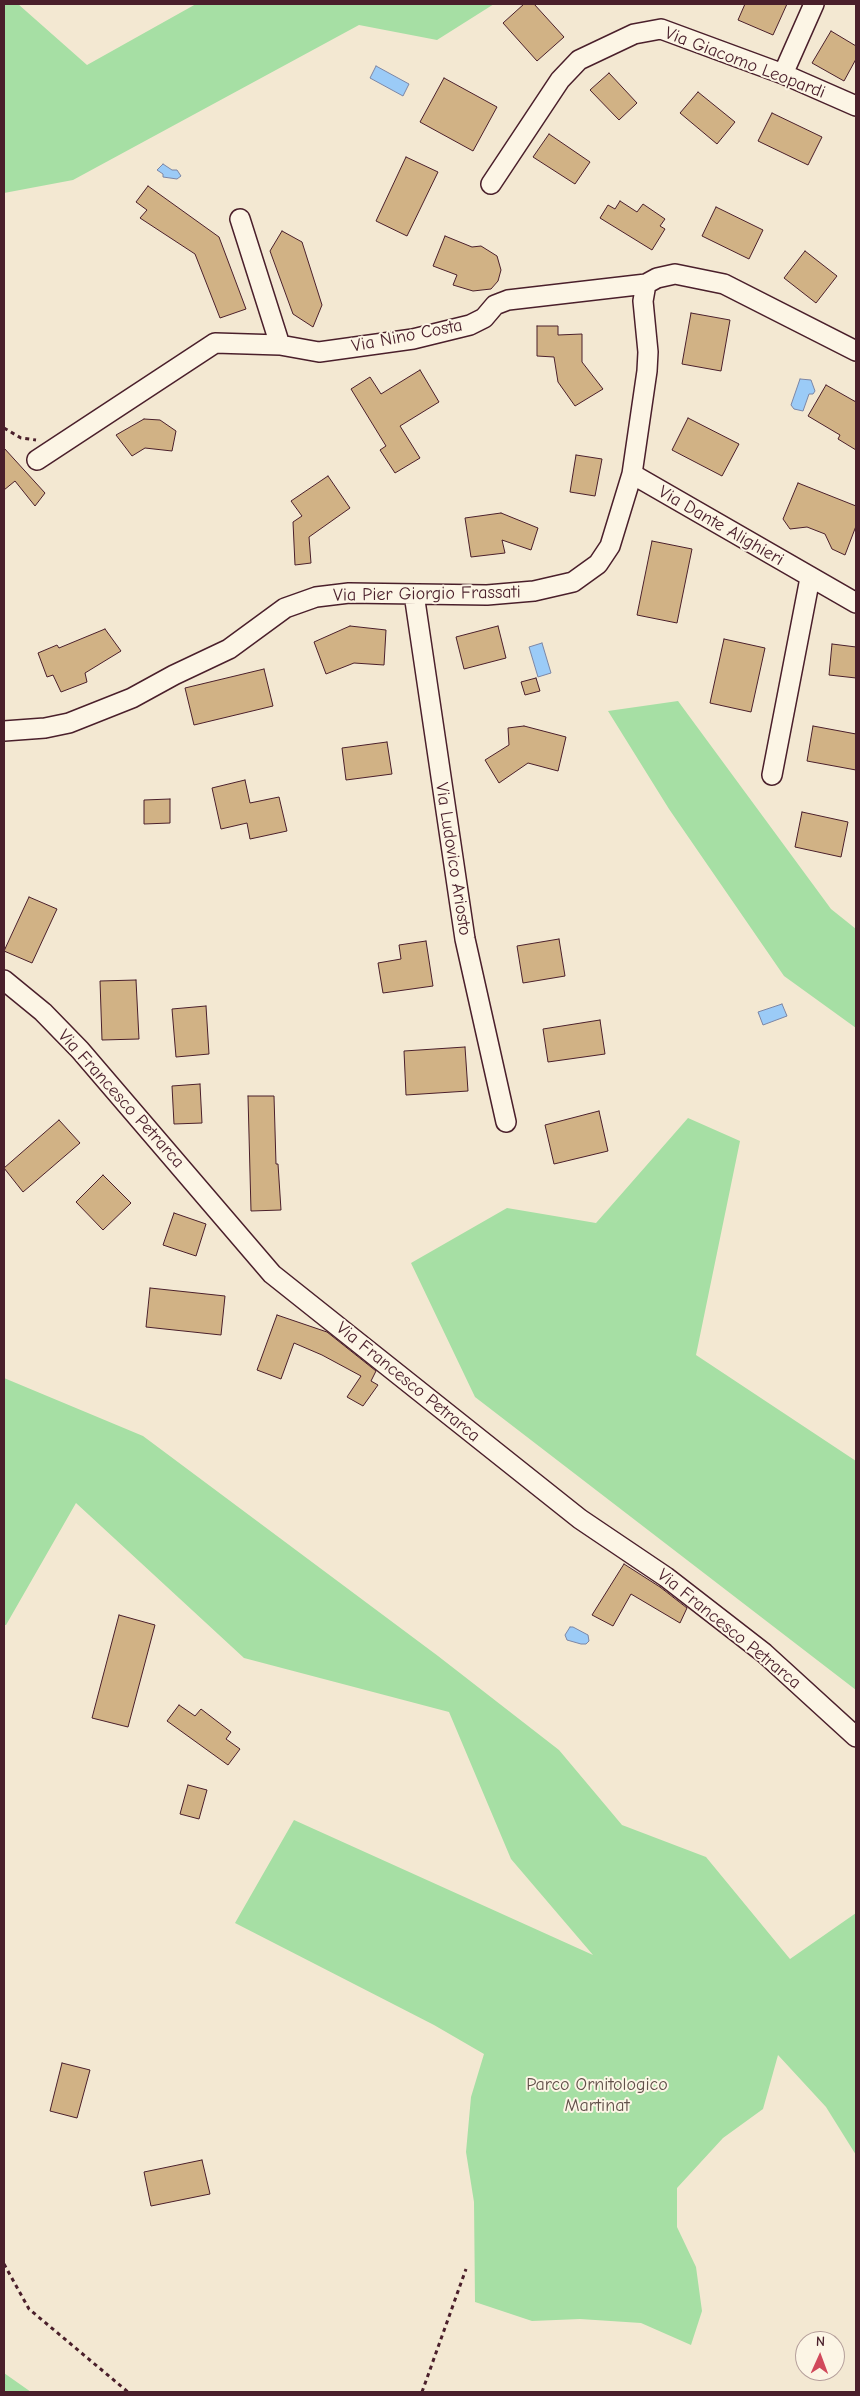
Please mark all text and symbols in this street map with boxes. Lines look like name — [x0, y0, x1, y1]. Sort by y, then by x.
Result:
street label: Via Giacomo Leopardi — [662, 22, 828, 104]
street label: Via Nino Costa — [350, 315, 464, 357]
street label: Via Dante Alighieri — [654, 481, 788, 571]
street label: Via Pier Giorgio Frassati — [333, 582, 521, 606]
street label: Via Ludovico Ariosto — [430, 781, 476, 937]
street label: Via Francesco Petrarca — [53, 1025, 189, 1173]
street label: Via Francesco Petrarca — [332, 1317, 484, 1447]
street label: Via Francesco Petrarca — [653, 1564, 805, 1694]
park label: Parco Ornitologico Martinat — [526, 2074, 668, 2116]
north arrow — [795, 2331, 845, 2381]
text: N — [816, 2333, 825, 2350]

